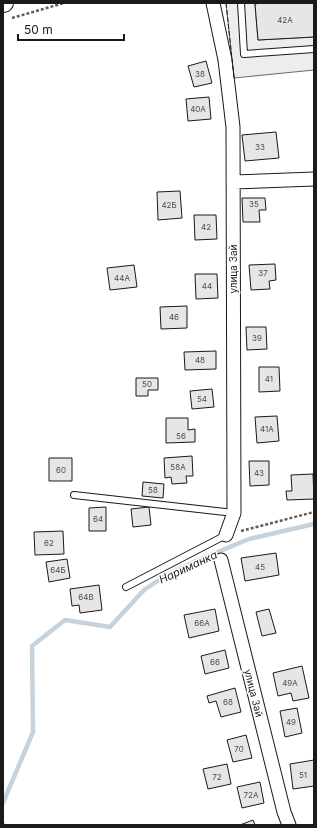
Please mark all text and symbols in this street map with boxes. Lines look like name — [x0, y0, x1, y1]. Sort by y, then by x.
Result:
house number: 42А — [277, 15, 293, 25]
scale bar — [18, 16, 124, 42]
text: 50 m — [24, 22, 53, 37]
house number: 38 — [195, 69, 205, 79]
house number: 40А — [190, 104, 206, 114]
house number: 33 — [255, 142, 265, 152]
house number: 35 — [249, 199, 259, 209]
house number: 42Б — [161, 200, 177, 210]
house number: 42 — [201, 222, 211, 232]
street label: улица Зай — [227, 244, 239, 293]
house number: 37 — [258, 268, 268, 278]
house number: 44А — [114, 273, 130, 283]
house number: 44 — [202, 281, 212, 291]
house number: 46 — [169, 312, 179, 322]
house number: 39 — [252, 333, 262, 343]
house number: 48 — [195, 355, 205, 365]
house number: 41 — [265, 374, 273, 384]
house number: 50 — [142, 379, 152, 389]
house number: 54 — [197, 394, 207, 404]
house number: 41А — [260, 424, 274, 434]
house number: 56 — [176, 431, 186, 441]
house number: 58А — [170, 462, 186, 472]
house number: 60 — [56, 465, 66, 475]
house number: 43 — [254, 468, 264, 478]
house number: 58 — [148, 485, 158, 495]
house number: 64 — [93, 514, 103, 524]
house number: 62 — [44, 538, 54, 548]
water label: Нариманка — [157, 547, 220, 587]
house number: 45 — [255, 562, 265, 572]
house number: 64Б — [50, 565, 66, 575]
house number: 64В — [78, 592, 94, 602]
house number: 66А — [194, 618, 210, 628]
house number: 66 — [210, 657, 220, 667]
street label: улица Зай — [242, 668, 266, 718]
house number: 49А — [282, 678, 298, 688]
house number: 68 — [223, 697, 233, 707]
house number: 49 — [286, 717, 296, 727]
house number: 70 — [234, 744, 244, 754]
house number: 51 — [299, 770, 307, 780]
house number: 72 — [212, 772, 222, 782]
house number: 72А — [244, 790, 259, 800]

